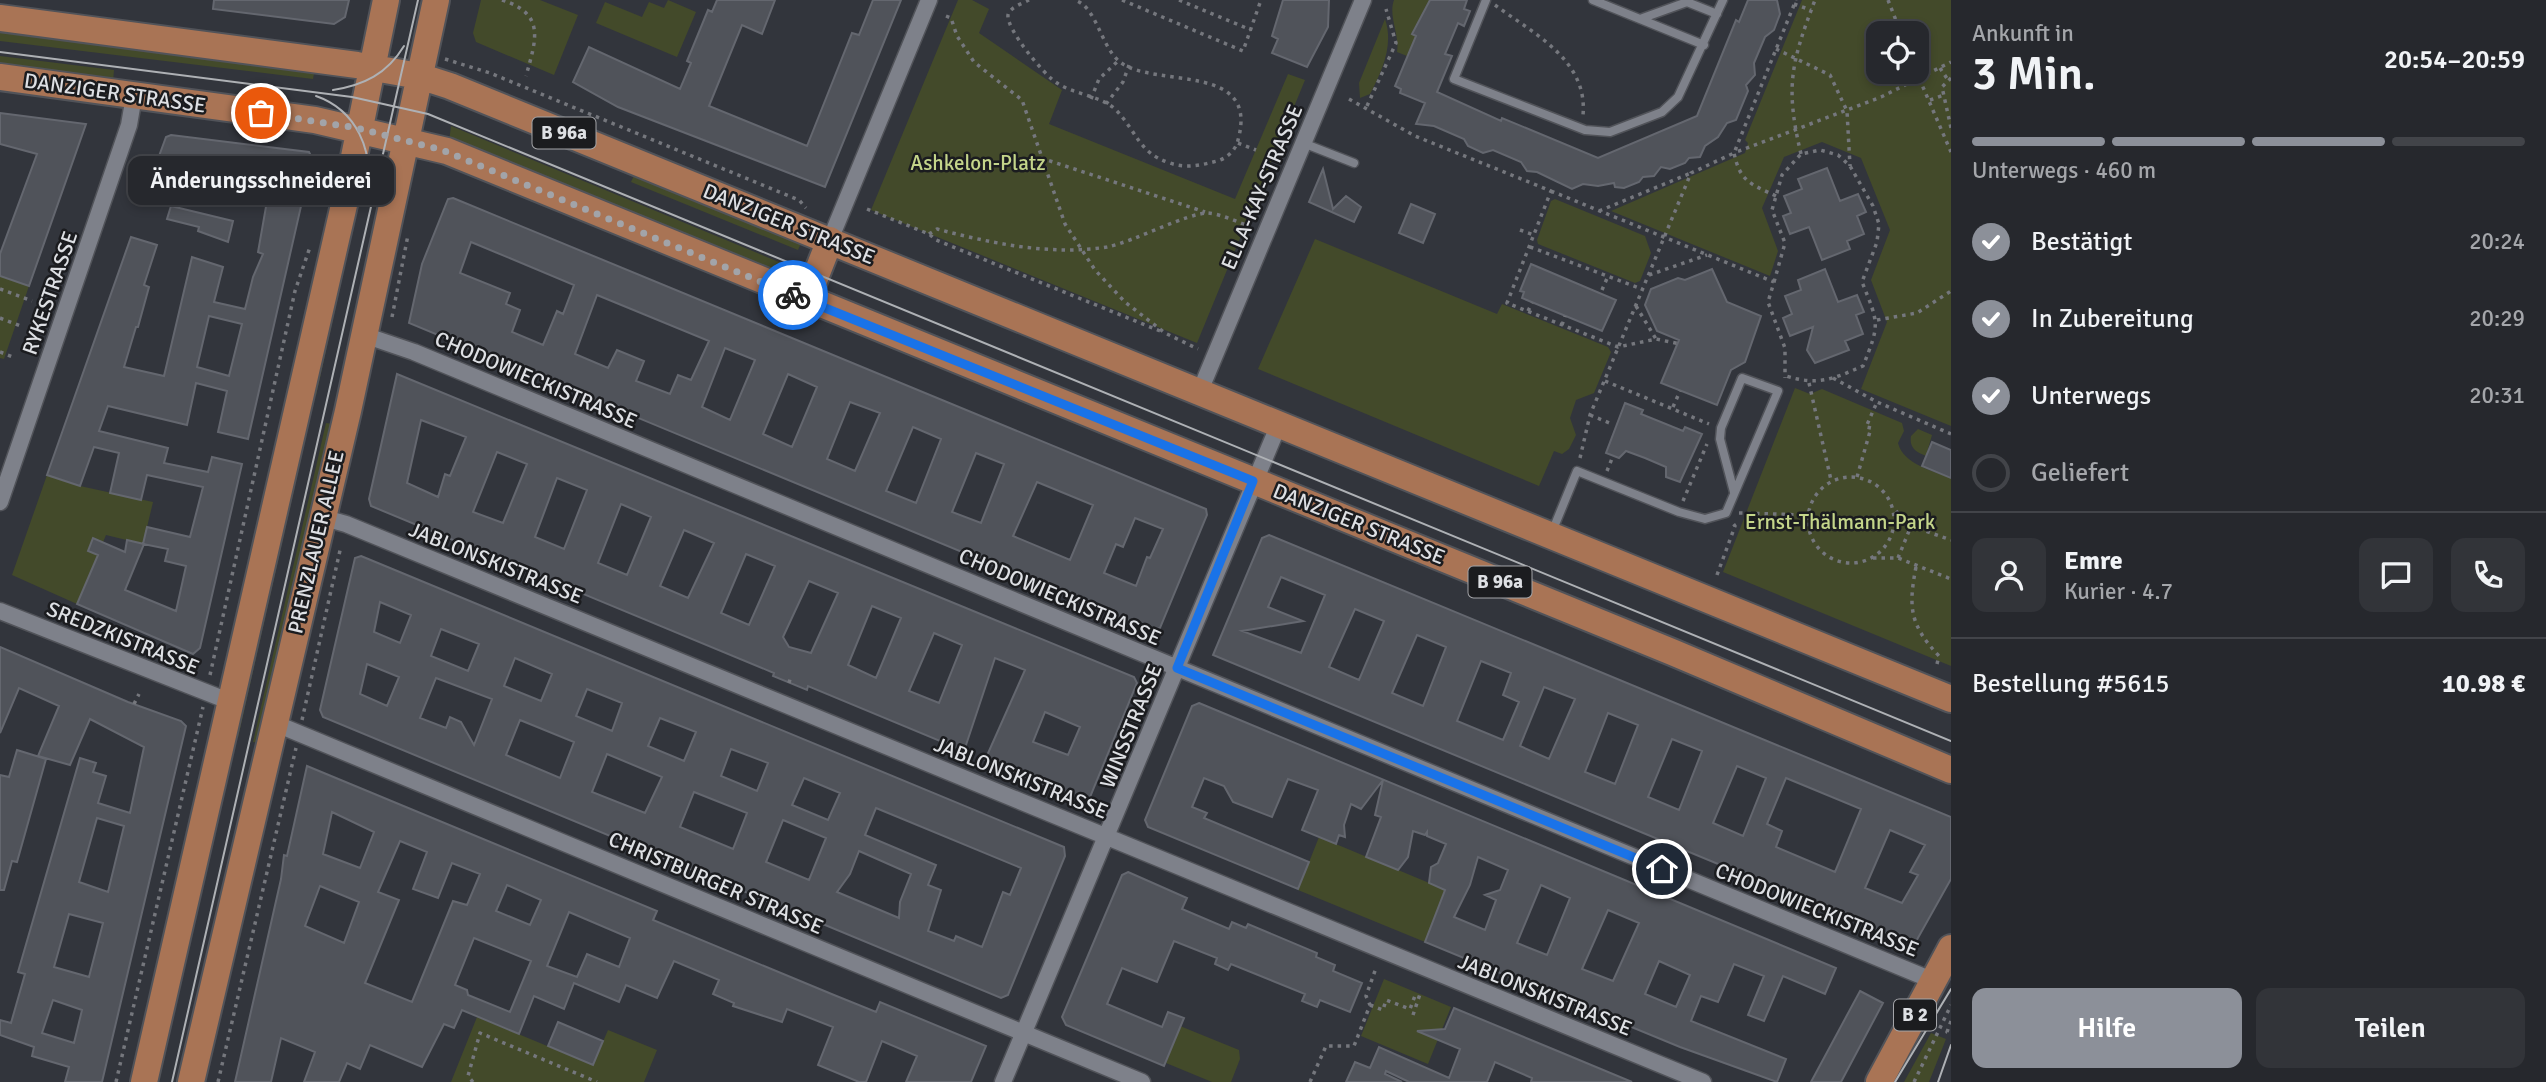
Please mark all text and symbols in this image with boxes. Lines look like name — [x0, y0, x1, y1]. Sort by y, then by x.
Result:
text: Ankunft in — [1972, 19, 2074, 48]
map controls — [1866, 21, 1929, 84]
button: locate — [1866, 21, 1929, 84]
text: 20:54–20:59 — [2384, 44, 2525, 76]
text: 3 Min. — [1972, 46, 2096, 102]
street label: DANZIGER STRASSE — [23, 67, 207, 119]
pin — [231, 83, 291, 143]
icon: bag — [242, 94, 280, 132]
street label: ELLA-KAY-STRASSE — [1215, 100, 1309, 274]
road number: B 96a — [532, 118, 596, 148]
park label: Ashkelon-Platz — [910, 150, 1046, 176]
callout: Änderungsschneiderei — [128, 155, 394, 204]
text: Unterwegs · 460 m — [1972, 156, 2156, 185]
text: Änderungsschneiderei — [150, 166, 372, 195]
street label: DANZIGER STRASSE — [699, 178, 879, 270]
icon: check — [1972, 223, 2010, 261]
text: Bestätigt — [2031, 226, 2132, 258]
text: 20:24 — [2469, 227, 2525, 256]
street label: RYKESTRASSE — [17, 228, 83, 358]
courier — [758, 260, 828, 330]
icon: bike — [774, 276, 812, 314]
icon: check — [1972, 300, 2010, 338]
text: In Zubereitung — [2031, 303, 2194, 335]
text: 20:29 — [2469, 304, 2525, 333]
street label: CHODOWIECKISTRASSE — [431, 326, 641, 434]
icon: check — [1972, 377, 2010, 415]
text: Unterwegs — [2031, 380, 2151, 412]
text: 20:31 — [2469, 381, 2525, 410]
street label: PRENZLAUER ALLEE — [282, 448, 350, 636]
text: Geliefert — [2031, 457, 2129, 489]
street label: DANZIGER STRASSE — [1269, 478, 1449, 570]
park label: Ernst-Thälmann-Park — [1745, 509, 1936, 535]
street label: JABLONSKISTRASSE — [405, 516, 587, 610]
button: person — [1972, 538, 2046, 612]
button: chat — [2359, 538, 2433, 612]
button: phone — [2451, 538, 2525, 612]
street label: CHODOWIECKISTRASSE — [955, 543, 1165, 651]
text: Emre — [2064, 545, 2123, 577]
road number: B 96a — [1468, 566, 1532, 597]
text: Kurier · 4.7 — [2064, 577, 2173, 606]
street label: SREDZKISTRASSE — [43, 596, 203, 680]
street label: WINSSTRASSE — [1094, 660, 1168, 792]
text: Bestellung #5615 — [1972, 668, 2169, 700]
text: 10.98 € — [2442, 668, 2525, 700]
street label: JABLONSKISTRASSE — [930, 731, 1112, 825]
street label: CHRISTBURGER STRASSE — [605, 826, 827, 940]
pin — [1632, 839, 1692, 899]
icon: home — [1643, 850, 1681, 888]
street label: CHODOWIECKISTRASSE — [1711, 857, 1923, 963]
street label: JABLONSKISTRASSE — [1454, 948, 1636, 1042]
button: Hilfe — [1972, 988, 2242, 1068]
button: Teilen — [2256, 988, 2525, 1068]
road number: B 2 — [1894, 1000, 1936, 1030]

